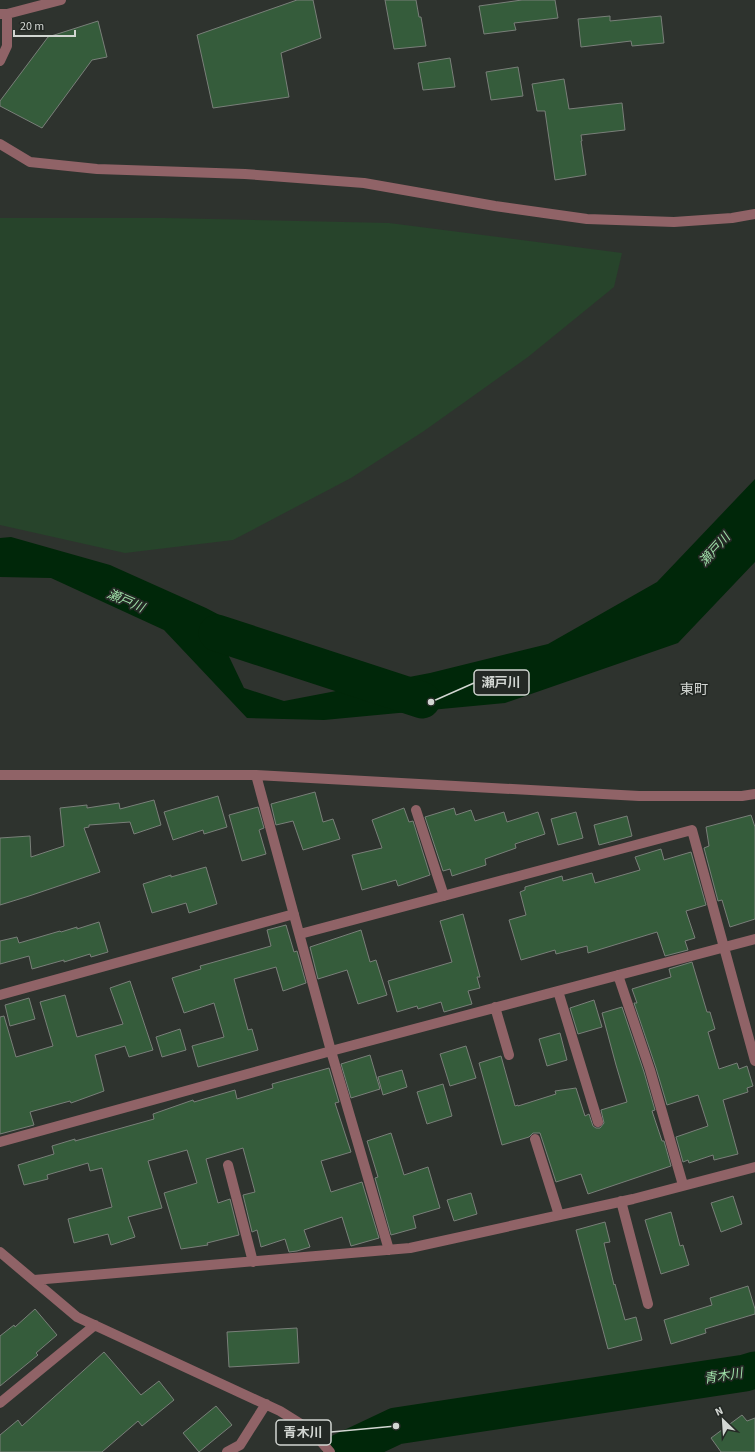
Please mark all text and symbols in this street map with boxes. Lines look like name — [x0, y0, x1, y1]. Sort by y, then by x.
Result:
scale bar — [14, 12, 75, 38]
text: 20 m — [20, 18, 44, 35]
water label: 瀬戸川 — [695, 528, 736, 570]
water label: 瀬戸川 — [104, 585, 149, 618]
callout: 瀬戸川 — [474, 670, 529, 695]
text: 瀬戸川 — [481, 674, 521, 692]
district label: 東町 — [680, 680, 708, 700]
water label: 青木川 — [702, 1364, 746, 1388]
north arrow — [703, 1400, 743, 1440]
text: N — [712, 1403, 725, 1420]
callout: 青木川 — [276, 1420, 331, 1445]
text: 青木川 — [283, 1424, 323, 1442]

